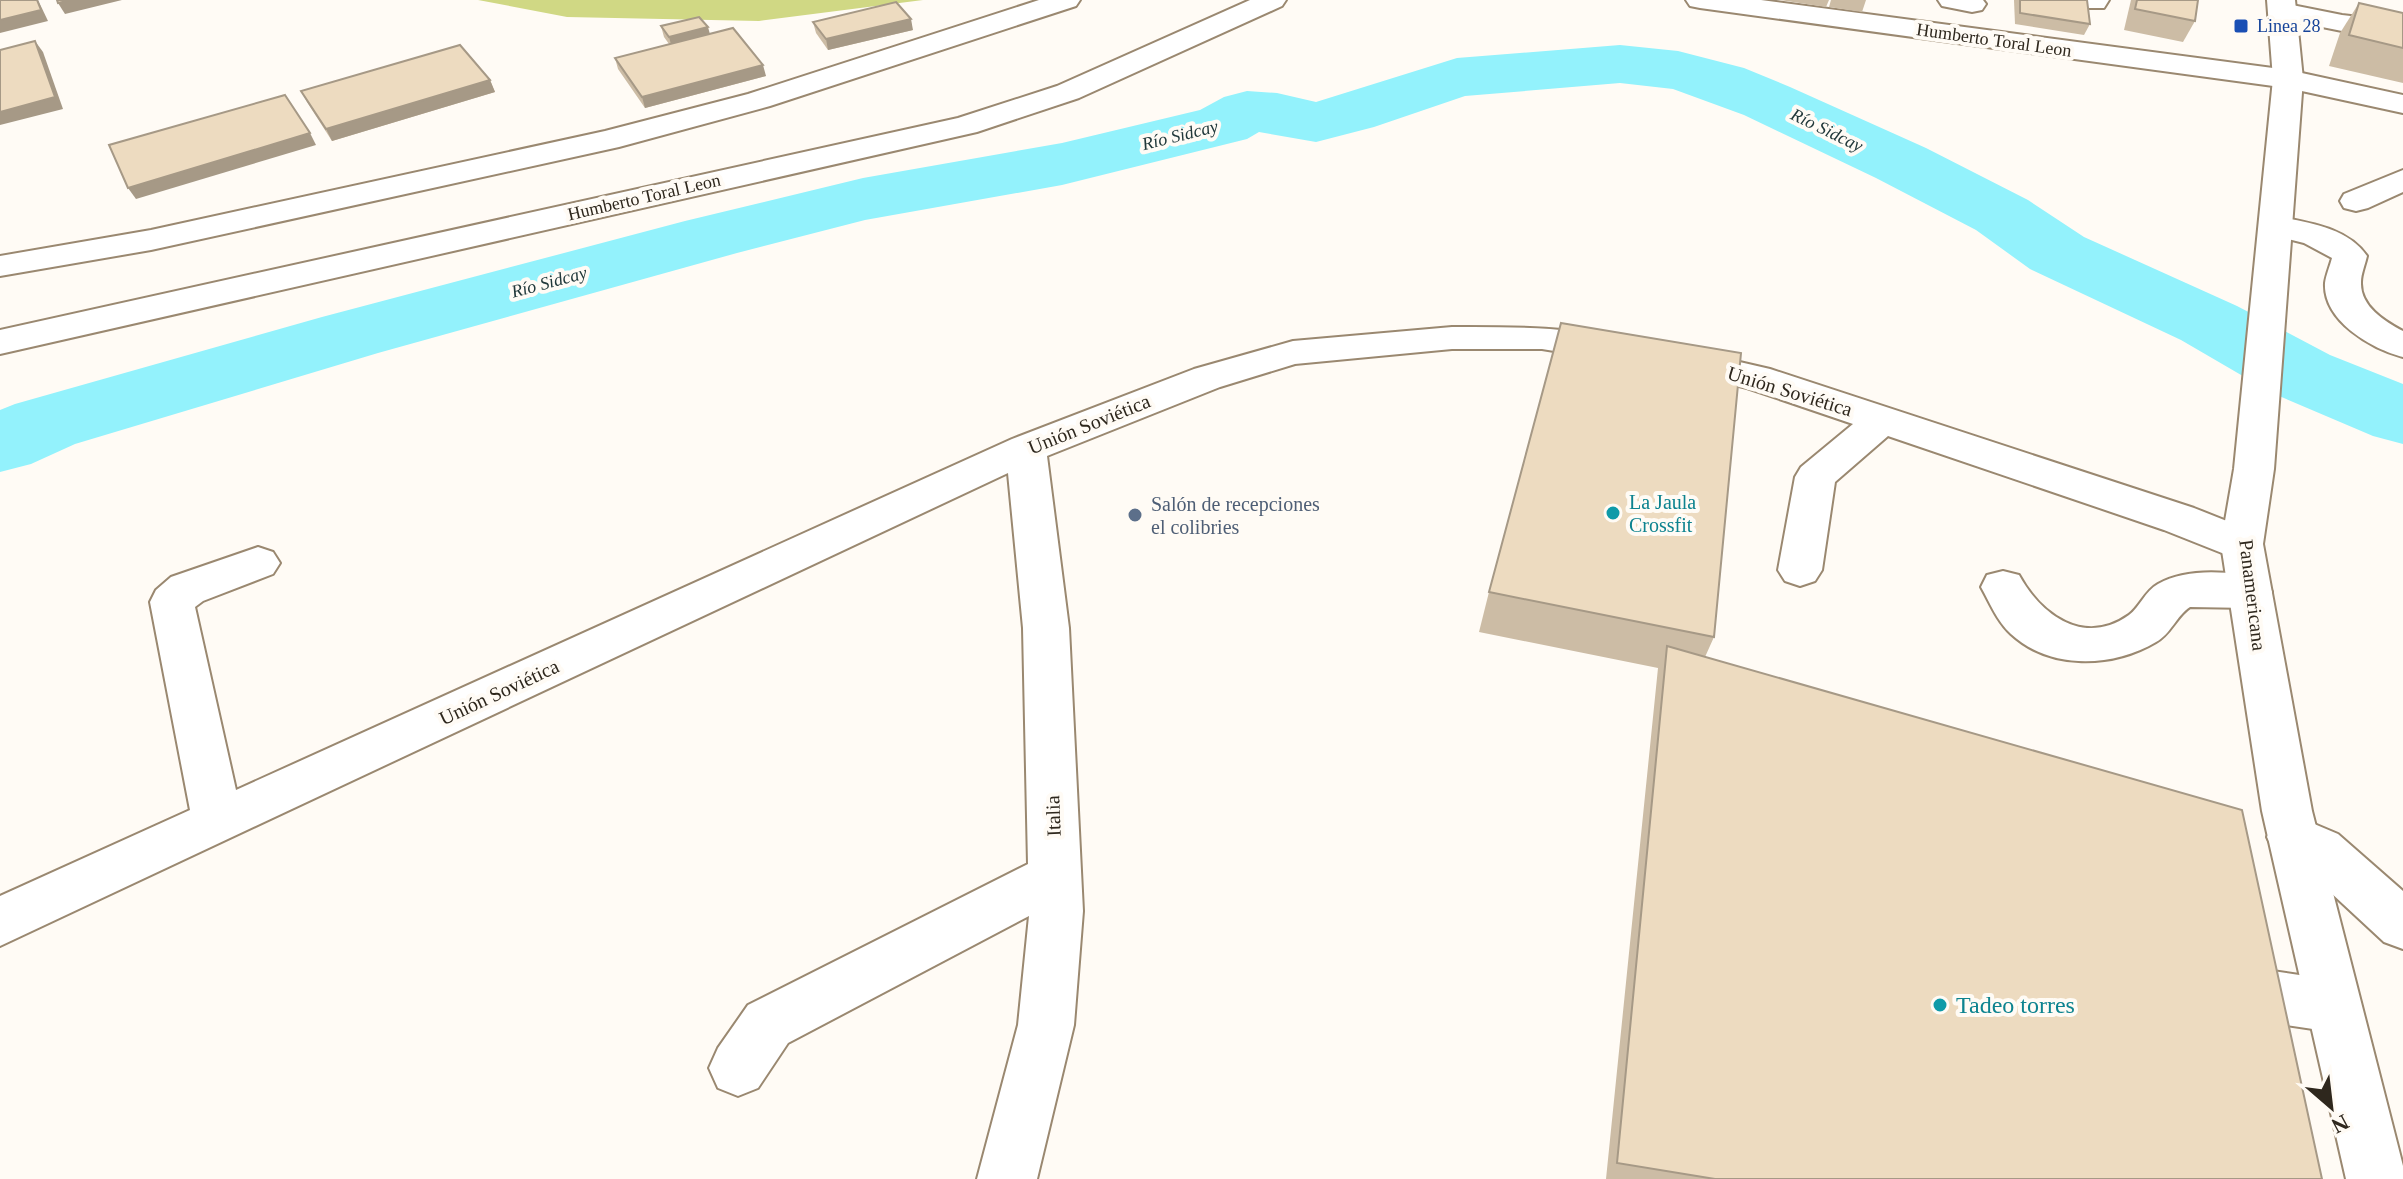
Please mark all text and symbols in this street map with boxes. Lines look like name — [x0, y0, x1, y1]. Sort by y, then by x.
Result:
place label: Linea 28 — [2257, 16, 2320, 36]
marker: Linea 28 — [2232, 17, 2250, 35]
street label: Humberto Toral Leon — [1915, 19, 2073, 61]
water label: Río Sidcay — [1787, 104, 1866, 156]
water label: Río Sidcay — [1139, 116, 1220, 154]
street label: Humberto Toral Leon — [566, 170, 722, 224]
water label: Río Sidcay — [508, 262, 589, 302]
street label: Unión Soviética — [1725, 362, 1855, 420]
street label: Unión Soviética — [1025, 390, 1153, 458]
place label: La Jaula Crossfit — [1629, 491, 1696, 536]
place label: Salón de recepciones el colibries — [1151, 493, 1320, 538]
marker: La Jaula Crossfit — [1604, 504, 1622, 522]
marker: Salón de recepciones el colibries — [1126, 506, 1144, 524]
street label: Panamericana — [2235, 538, 2271, 652]
street label: Unión Soviética — [436, 655, 562, 729]
street label: Italia — [1041, 795, 1065, 837]
place label: Tadeo torres — [1956, 992, 2075, 1018]
marker: Tadeo torres — [1931, 996, 1949, 1014]
north arrow — [2291, 1067, 2371, 1147]
text: N — [2327, 1109, 2353, 1139]

